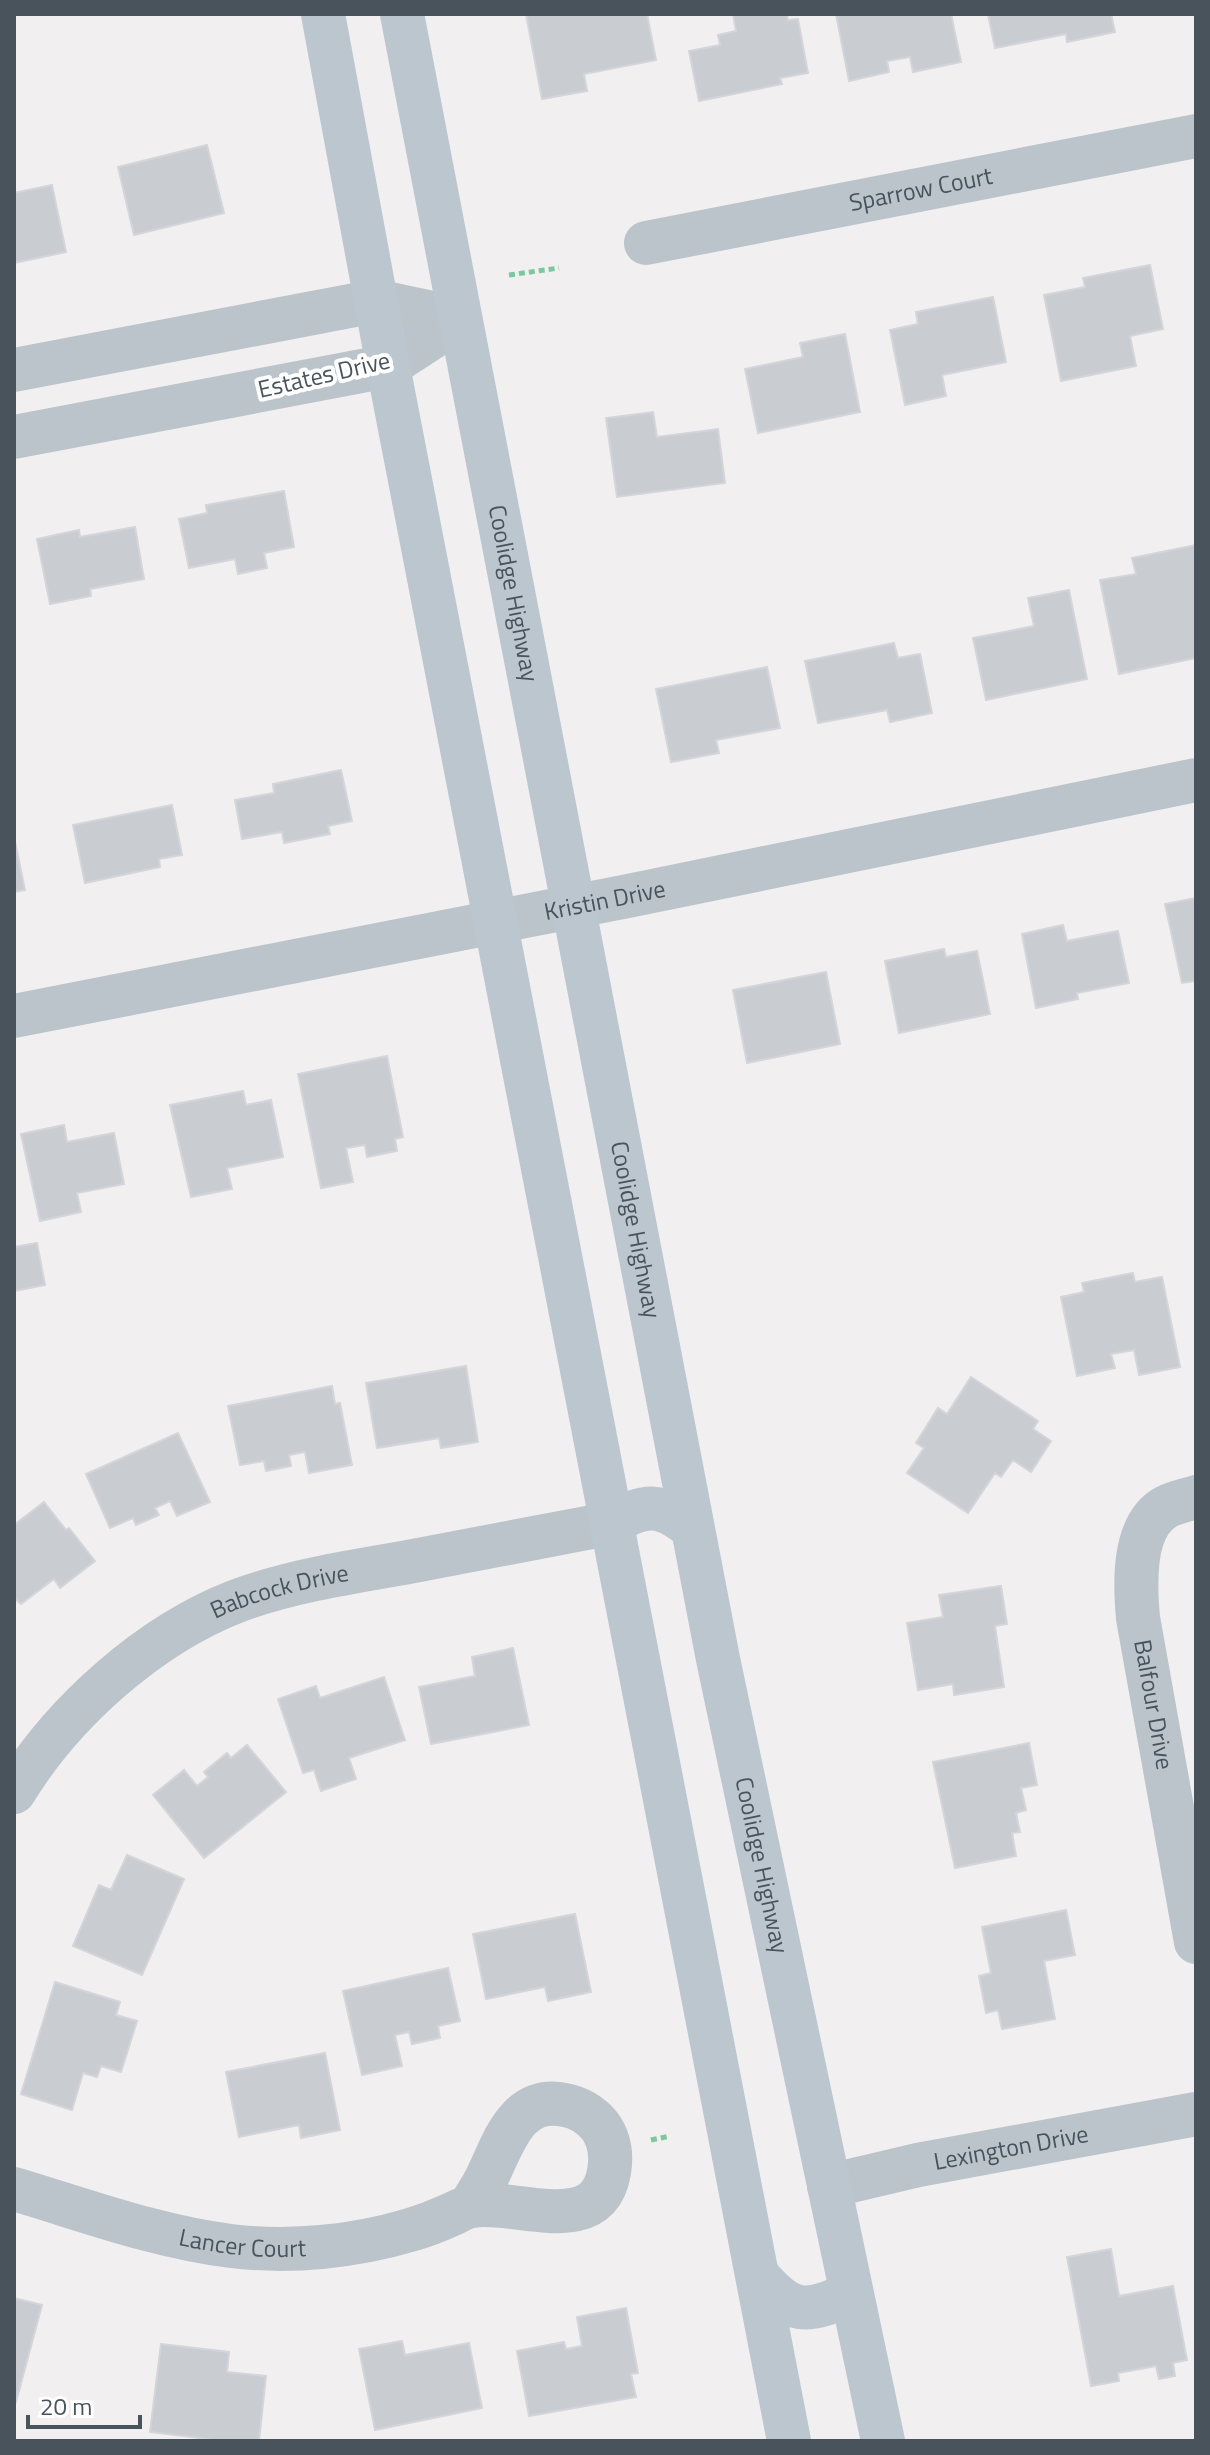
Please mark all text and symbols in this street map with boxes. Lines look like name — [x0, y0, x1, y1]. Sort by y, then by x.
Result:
street label: Sparrow Court — [846, 157, 996, 220]
street label: Estates Drive — [254, 341, 393, 407]
street label: Coolidge Highway — [480, 502, 549, 685]
street label: Kristin Drive — [541, 870, 668, 929]
street label: Coolidge Highway — [602, 1138, 671, 1322]
street label: Babcock Drive — [204, 1554, 351, 1627]
street label: Balfour Drive — [1125, 1636, 1184, 1772]
street label: Coolidge Highway — [726, 1774, 799, 1957]
street label: Lexington Drive — [931, 2115, 1091, 2179]
street label: Lancer Court — [176, 2218, 307, 2266]
scale bar — [28, 2379, 140, 2429]
text: 20 m — [40, 2388, 92, 2424]

